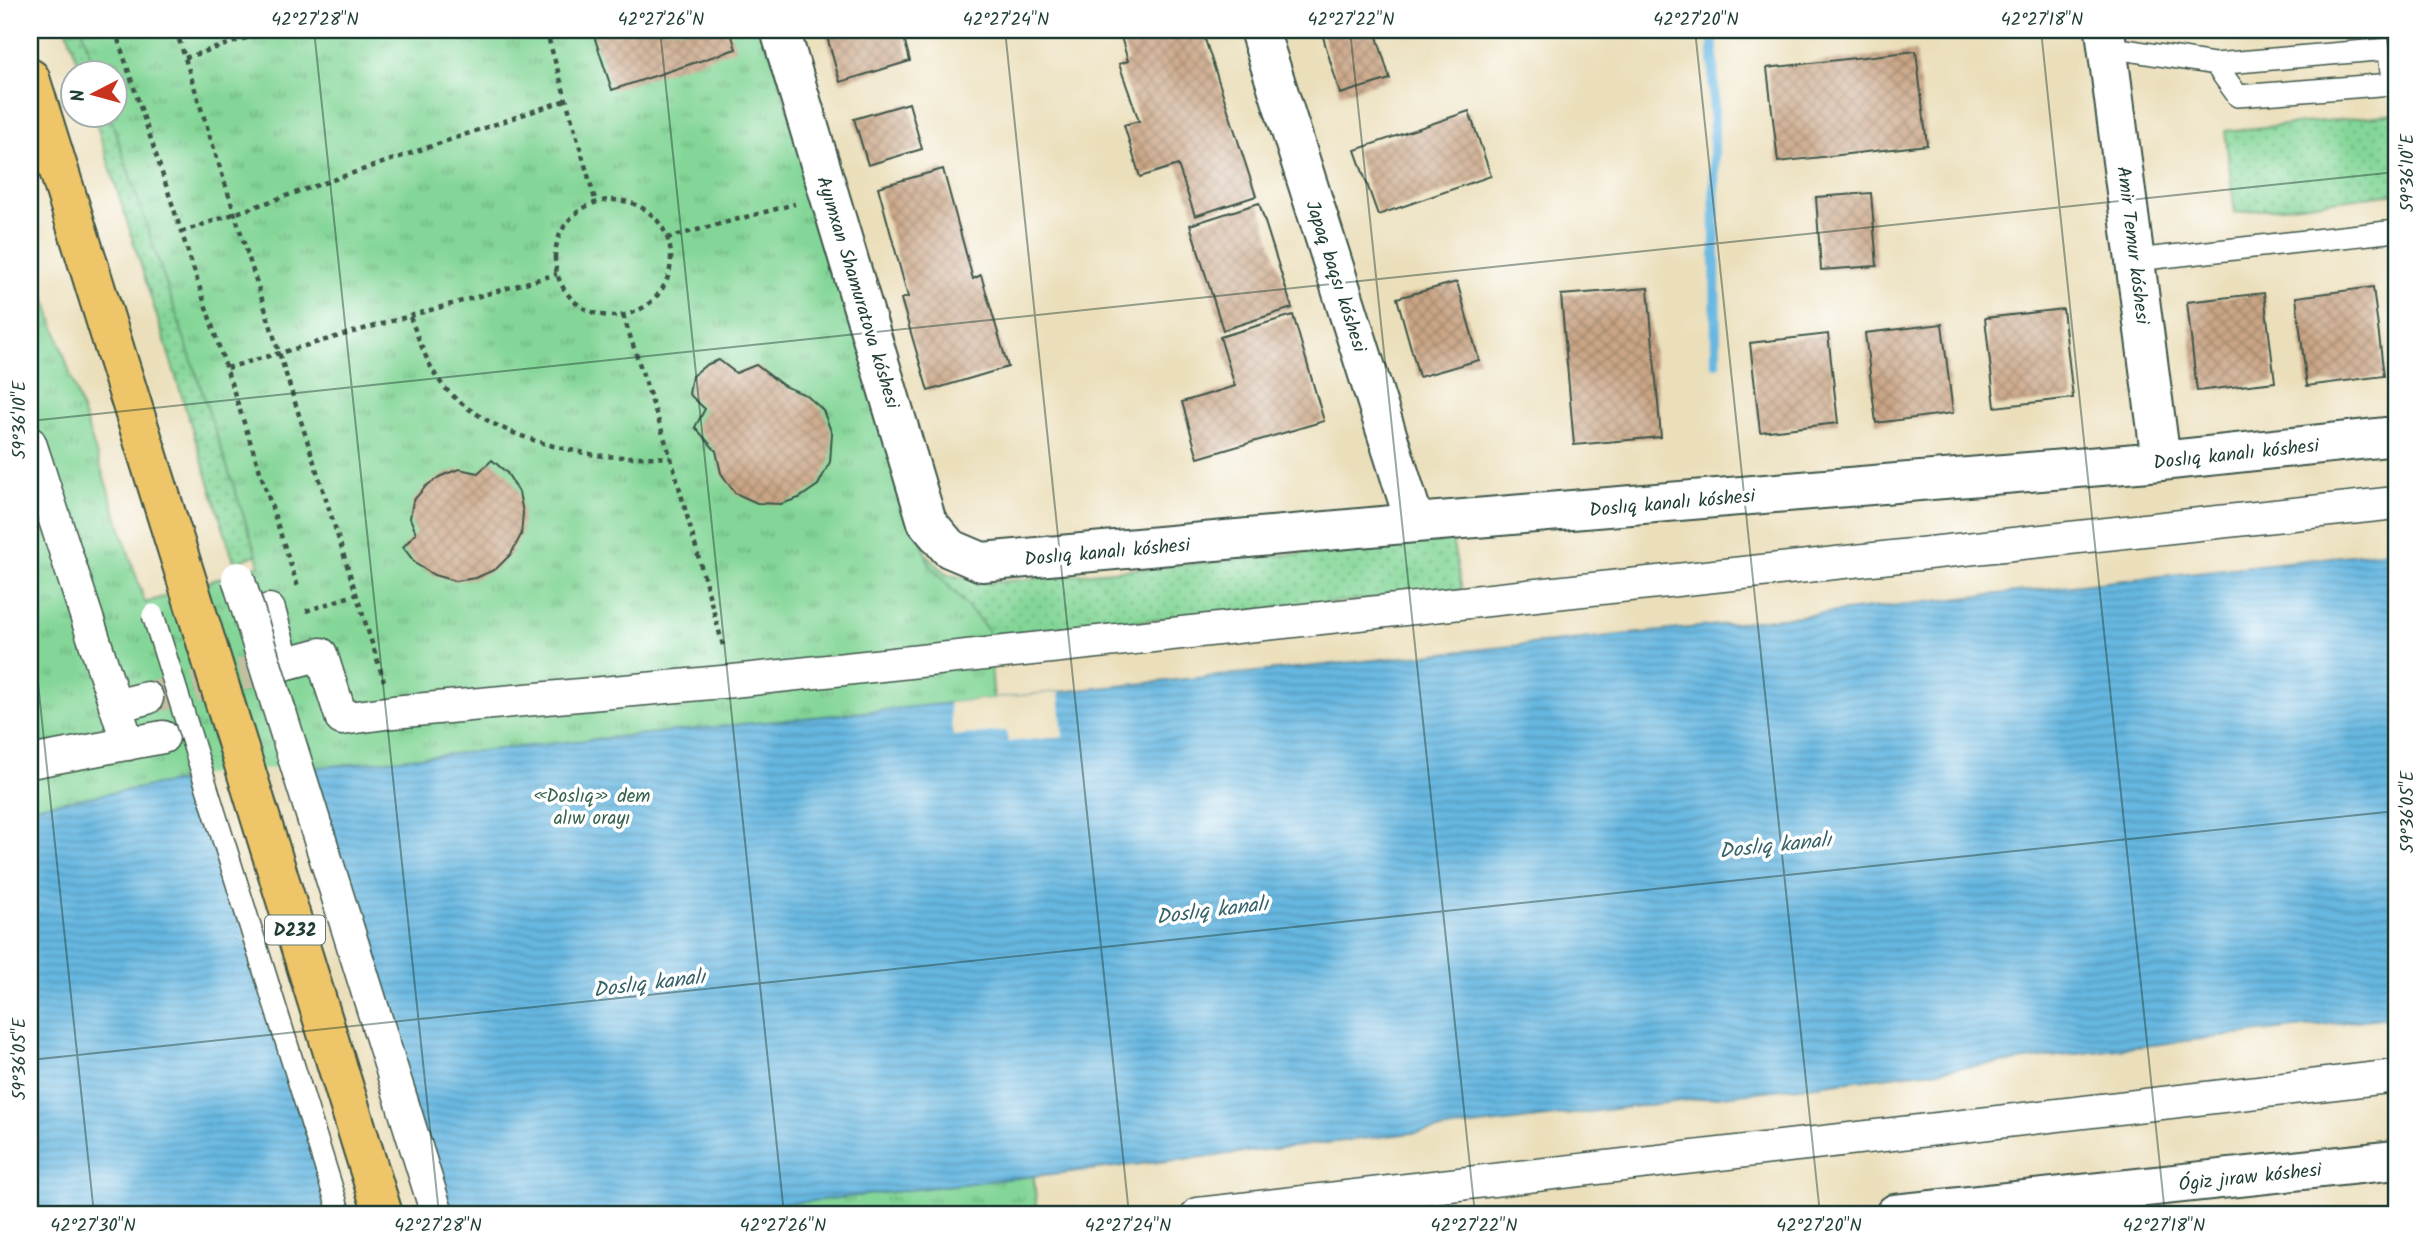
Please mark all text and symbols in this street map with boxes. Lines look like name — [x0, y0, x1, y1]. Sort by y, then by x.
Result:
text: 42°27'28"N — [271, 6, 359, 35]
text: 42°27'26"N — [618, 6, 704, 35]
text: 42°27'24"N — [963, 6, 1049, 35]
text: 42°27'22"N — [1308, 6, 1394, 35]
text: 42°27'20"N — [1653, 6, 1739, 35]
text: 42°27'18"N — [2001, 6, 2083, 35]
north arrow — [60, 60, 130, 130]
text: N — [64, 88, 95, 103]
text: 59°36'10"E — [2394, 133, 2423, 212]
street label: Amir Temur kóshesi — [2107, 165, 2157, 327]
street label: Ayımxan Shamuratova kóshesi — [807, 173, 907, 414]
street label: Japaq baqsı kóshesi — [1296, 197, 1374, 358]
text: 59°36'10"E — [6, 380, 35, 459]
street label: Doslıq kanalı kóshesi — [2152, 431, 2322, 479]
street label: Doslıq kanalı kóshesi — [1588, 482, 1758, 526]
street label: Doslıq kanalı kóshesi — [1023, 531, 1193, 575]
text: 59°36'05"E — [2394, 770, 2423, 853]
park label: «Doslıq» dem alıw orayı — [534, 782, 650, 834]
water label: Doslıq kanalı — [1718, 824, 1834, 869]
water label: Doslıq kanalı — [1154, 888, 1271, 935]
road number: D232 — [265, 916, 325, 945]
water label: Doslıq kanalı — [591, 961, 708, 1008]
text: 59°36'05"E — [6, 1017, 35, 1100]
street label: Ógiz jıraw kóshesi — [2177, 1155, 2325, 1200]
text: 42°27'30"N — [50, 1212, 136, 1241]
text: 42°27'28"N — [394, 1212, 482, 1241]
text: 42°27'26"N — [740, 1212, 826, 1241]
text: 42°27'24"N — [1085, 1212, 1171, 1241]
text: 42°27'22"N — [1431, 1212, 1517, 1241]
text: 42°27'20"N — [1776, 1212, 1862, 1241]
text: 42°27'18"N — [2123, 1212, 2205, 1241]

